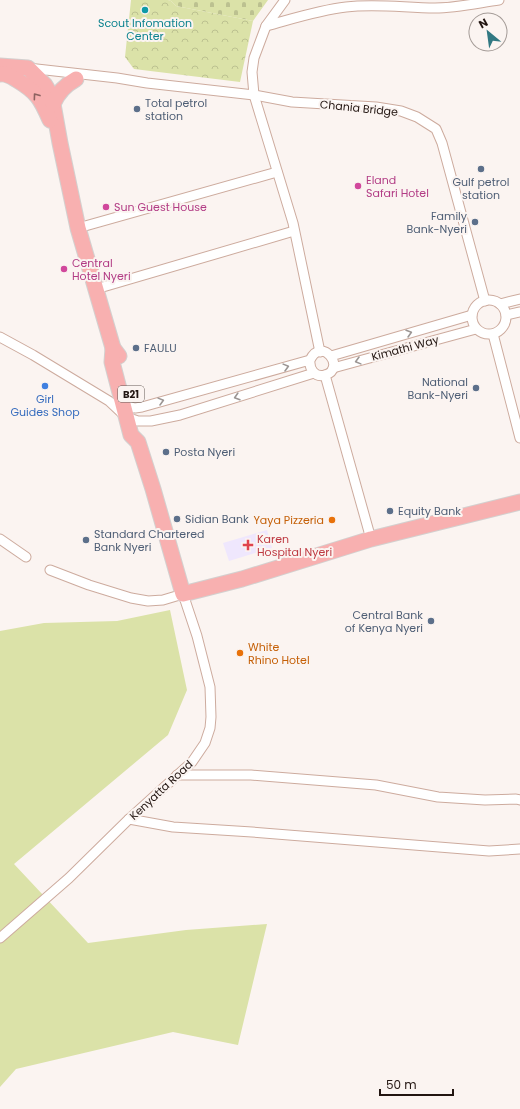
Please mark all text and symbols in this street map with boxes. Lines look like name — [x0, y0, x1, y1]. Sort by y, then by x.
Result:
marker: Scout Infomation Center — [140, 5, 150, 15]
north arrow — [468, 12, 508, 52]
text: N — [476, 14, 491, 32]
place label: Scout Infomation Center — [98, 15, 192, 44]
one-way arrow — [34, 93, 41, 100]
place label: Total petrol station — [145, 95, 207, 124]
street label: Chania Bridge — [319, 96, 399, 120]
marker: Total petrol station — [132, 104, 142, 114]
marker: Gulf petrol station — [476, 164, 486, 174]
place label: Eland Safari Hotel — [366, 172, 429, 201]
place label: Gulf petrol station — [453, 174, 509, 203]
marker: Eland Safari Hotel — [353, 181, 363, 191]
place label: Sun Guest House — [114, 199, 207, 215]
marker: Sun Guest House — [101, 202, 111, 212]
place label: Family Bank-Nyeri — [407, 208, 468, 237]
marker: Family Bank-Nyeri — [470, 217, 480, 227]
place label: Central Hotel Nyeri — [72, 255, 131, 284]
marker: Central Hotel Nyeri — [59, 264, 69, 274]
one-way arrow — [405, 329, 412, 338]
street label: Kimathi Way — [370, 331, 441, 365]
place label: FAULU — [144, 340, 177, 356]
marker: FAULU — [131, 343, 141, 353]
one-way arrow — [354, 356, 361, 365]
one-way arrow — [282, 363, 289, 372]
place label: National Bank-Nyeri — [408, 374, 468, 403]
marker: Girl Guides Shop — [40, 381, 50, 391]
marker: National Bank-Nyeri — [471, 383, 481, 393]
road number: B21 — [118, 386, 144, 402]
place label: Girl Guides Shop — [10, 391, 80, 420]
one-way arrow — [234, 392, 241, 401]
one-way arrow — [157, 397, 164, 406]
place label: Posta Nyeri — [174, 444, 235, 460]
marker: Posta Nyeri — [161, 447, 171, 457]
place label: Equity Bank — [398, 503, 461, 519]
marker: Equity Bank — [385, 506, 395, 516]
place label: Sidian Bank — [185, 511, 249, 527]
place label: Yaya Pizzeria — [253, 512, 324, 528]
marker: Sidian Bank — [172, 514, 182, 524]
marker: Yaya Pizzeria — [327, 515, 337, 525]
place label: Standard Chartered Bank Nyeri — [94, 526, 205, 555]
place label: Karen Hospital Nyeri — [257, 531, 332, 560]
marker: Standard Chartered Bank Nyeri — [81, 535, 91, 545]
marker: Karen Hospital Nyeri — [242, 539, 254, 551]
place label: Central Bank of Kenya Nyeri — [345, 607, 423, 636]
marker: Central Bank of Kenya Nyeri — [426, 616, 436, 626]
place label: White Rhino Hotel — [248, 639, 310, 668]
marker: White Rhino Hotel — [235, 648, 245, 658]
street label: Kenyatta Road — [126, 757, 196, 823]
scale bar — [380, 1071, 453, 1097]
text: 50 m — [386, 1076, 417, 1093]

